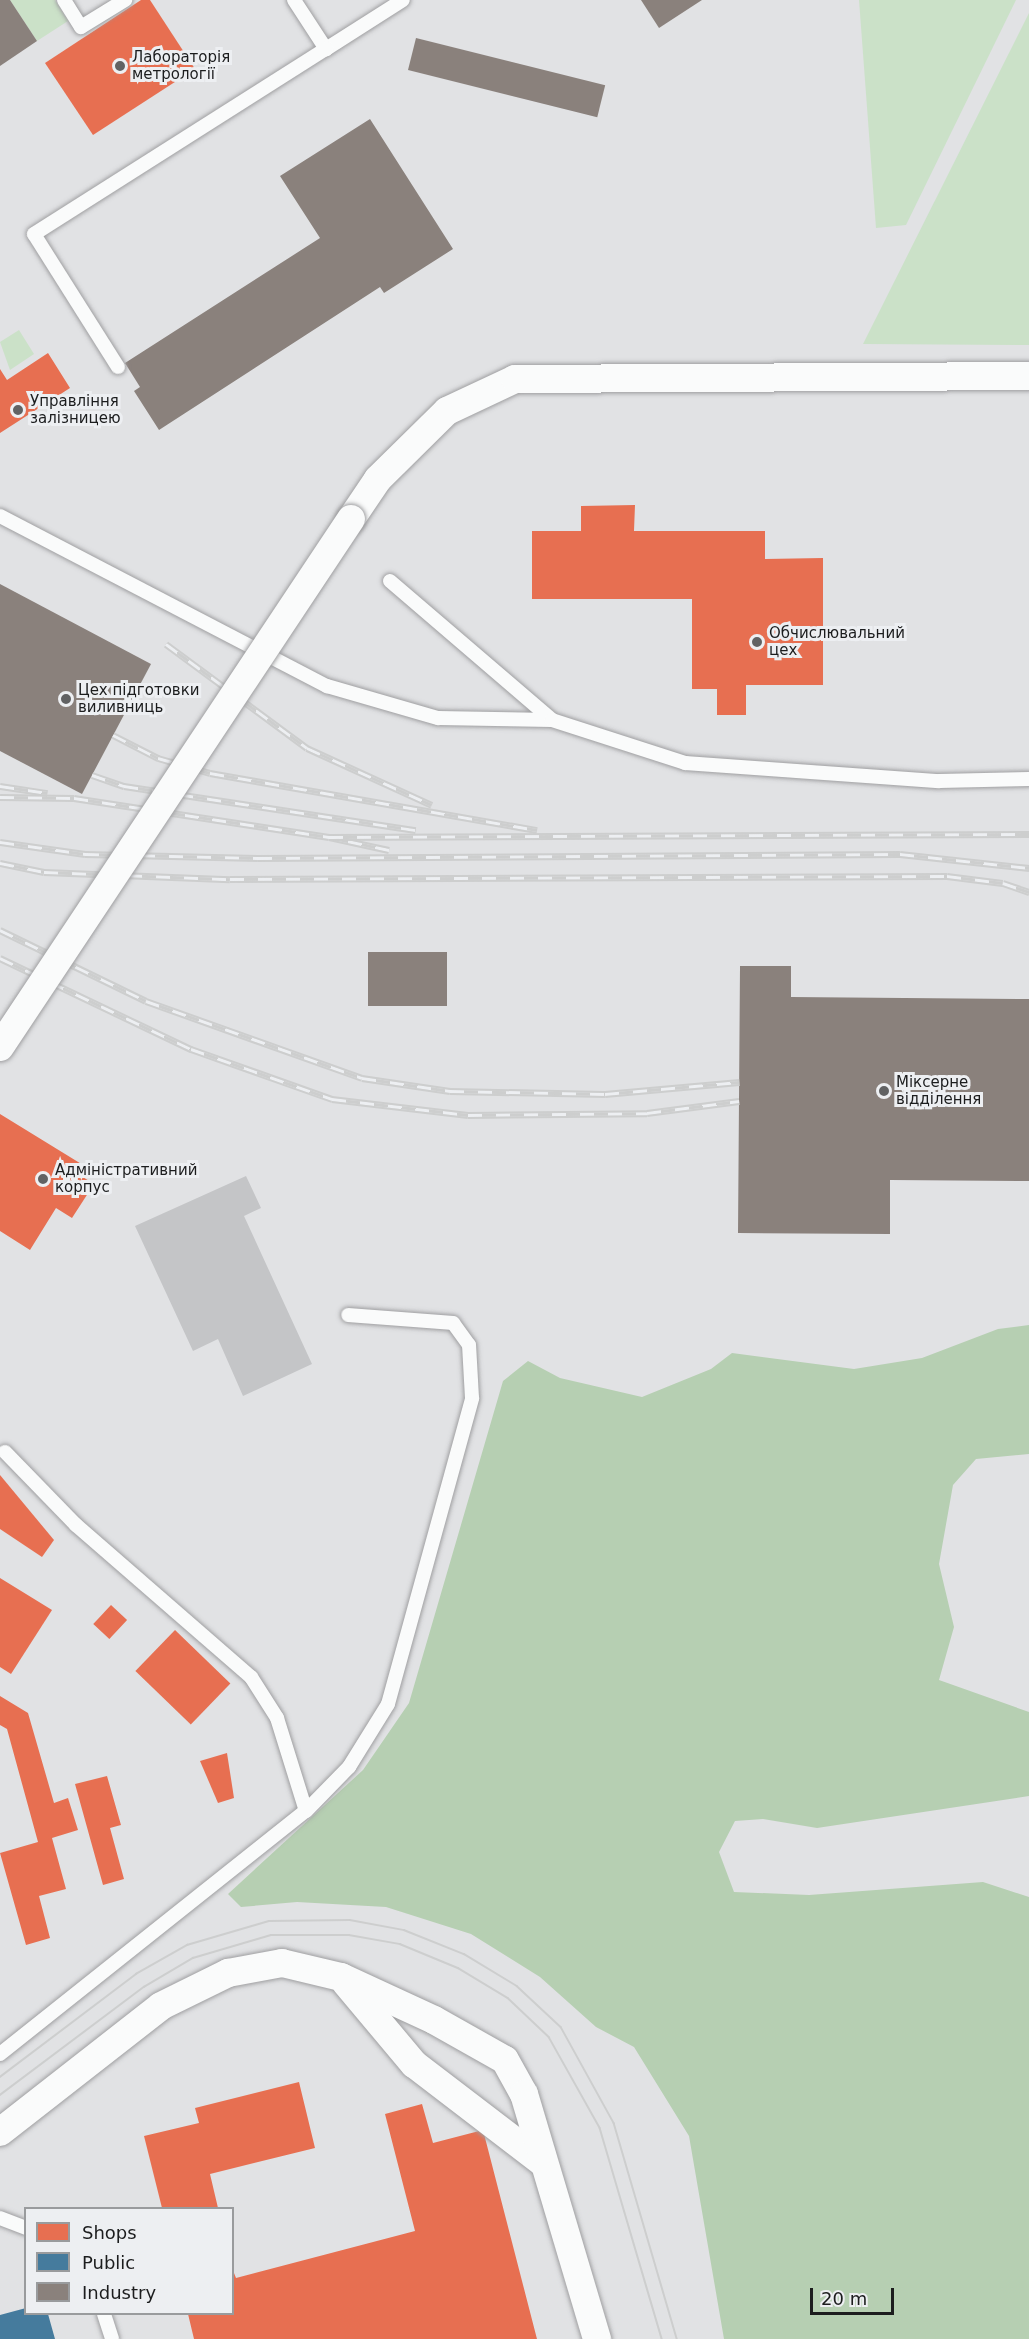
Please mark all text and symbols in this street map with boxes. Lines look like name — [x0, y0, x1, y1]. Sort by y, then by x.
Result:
place label: Лабораторія метрології — [132, 48, 230, 83]
marker: Лабораторія метрології — [113, 59, 127, 73]
place label: Управління залізницею — [30, 392, 121, 427]
marker: Управління залізницею — [11, 403, 25, 417]
place label: Обчислювальний цех — [769, 624, 905, 659]
marker: Обчислювальний цех — [750, 635, 764, 649]
place label: Цех підготовки виливниць — [78, 681, 199, 716]
marker: Цех підготовки виливниць — [59, 692, 73, 706]
place label: Міксерне відділення — [896, 1073, 981, 1108]
marker: Міксерне відділення — [877, 1084, 891, 1098]
place label: Адміністративний корпус — [55, 1161, 197, 1196]
marker: Адміністративний корпус — [36, 1172, 50, 1186]
legend — [24, 2207, 234, 2315]
text: Shops — [82, 2222, 137, 2243]
text: Public — [82, 2252, 135, 2273]
scale bar — [813, 2276, 897, 2314]
text: Industry — [82, 2282, 156, 2303]
text: 20 m — [821, 2288, 867, 2309]

